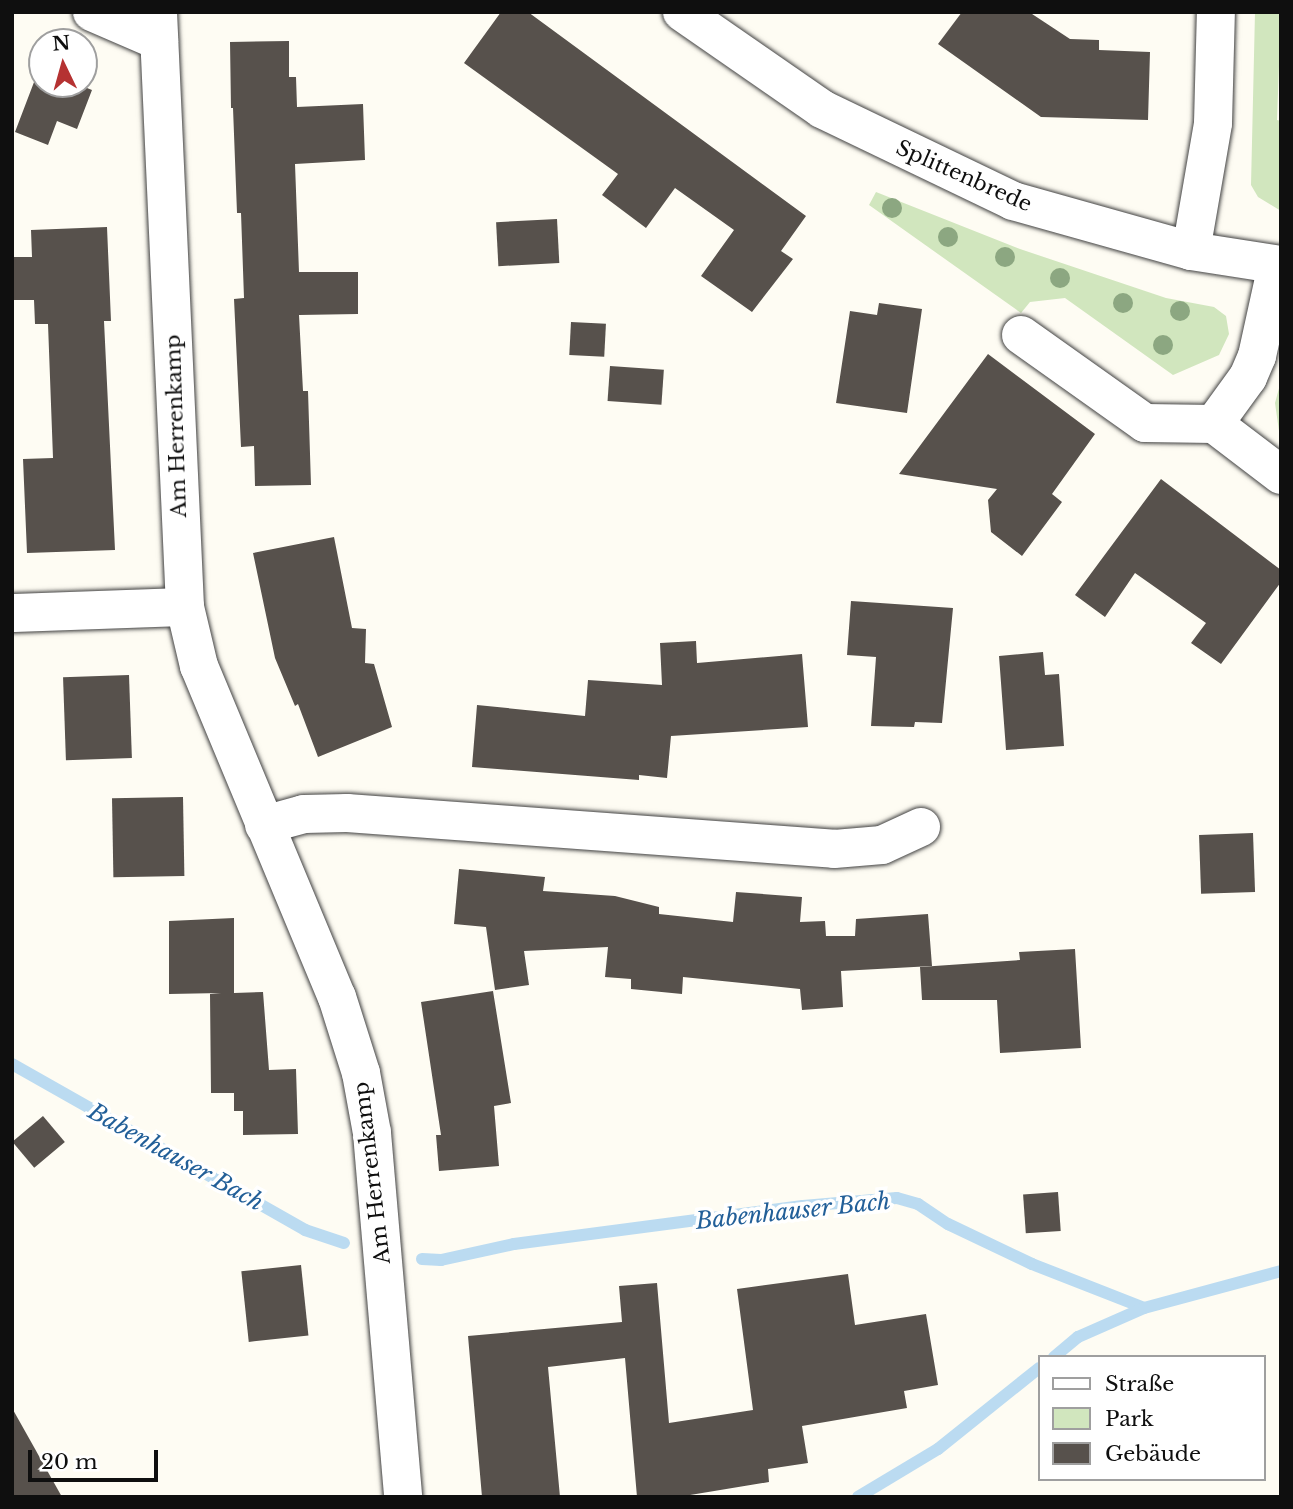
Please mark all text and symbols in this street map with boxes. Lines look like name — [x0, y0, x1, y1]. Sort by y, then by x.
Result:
north arrow — [28, 28, 98, 98]
text: N — [51, 31, 71, 56]
street label: Splittenbrede — [892, 135, 1036, 217]
street label: Am Herrenkamp — [160, 334, 192, 518]
street label: Am Herrenkamp — [348, 1080, 396, 1266]
water label: Babenhauser Bach — [83, 1097, 269, 1217]
water label: Babenhauser Bach — [694, 1187, 892, 1235]
legend — [1038, 1355, 1265, 1481]
text: Straße — [1105, 1371, 1174, 1397]
text: Park — [1105, 1406, 1154, 1432]
scale bar — [32, 1436, 161, 1480]
text: Gebäude — [1105, 1441, 1201, 1467]
text: 20 m — [41, 1449, 98, 1475]

